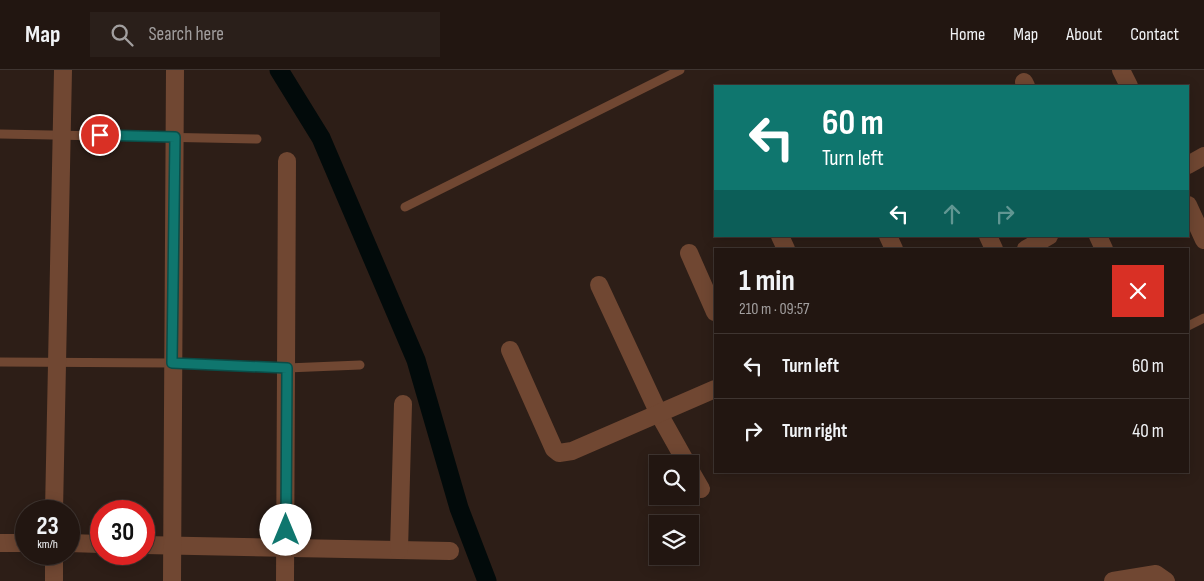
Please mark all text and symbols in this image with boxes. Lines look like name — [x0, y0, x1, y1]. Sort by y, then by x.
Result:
search box — [90, 12, 440, 57]
text: Map — [25, 20, 60, 49]
icon: search — [108, 21, 136, 49]
text: Search here — [148, 23, 224, 46]
text: Home — [950, 24, 985, 45]
text: Map — [1013, 24, 1038, 45]
text: About — [1066, 24, 1102, 45]
text: Contact — [1130, 24, 1179, 45]
text: 60 m — [822, 102, 884, 145]
icon: left — [739, 105, 804, 170]
pin — [79, 114, 121, 156]
icon: arrive — [86, 121, 114, 149]
text: Turn left — [822, 145, 884, 172]
icon: left — [885, 200, 913, 228]
icon: ahead — [938, 200, 966, 228]
icon: right — [991, 200, 1019, 228]
text: 1 min — [739, 263, 795, 299]
button: close — [1112, 265, 1164, 317]
text: 210 m · 09:57 — [739, 300, 809, 319]
icon: left — [739, 352, 767, 380]
text: Turn left — [782, 355, 839, 378]
text: 60 m — [1132, 355, 1164, 378]
icon: right — [739, 417, 767, 445]
text: Turn right — [782, 420, 847, 443]
text: 40 m — [1132, 420, 1164, 443]
map controls — [649, 455, 699, 565]
button: search — [649, 455, 699, 505]
speed limit sign: 30 — [90, 500, 155, 565]
position arrow — [259, 503, 311, 555]
text: 23 — [36, 511, 59, 542]
button: layers — [649, 515, 699, 565]
text: km/h — [37, 537, 58, 552]

